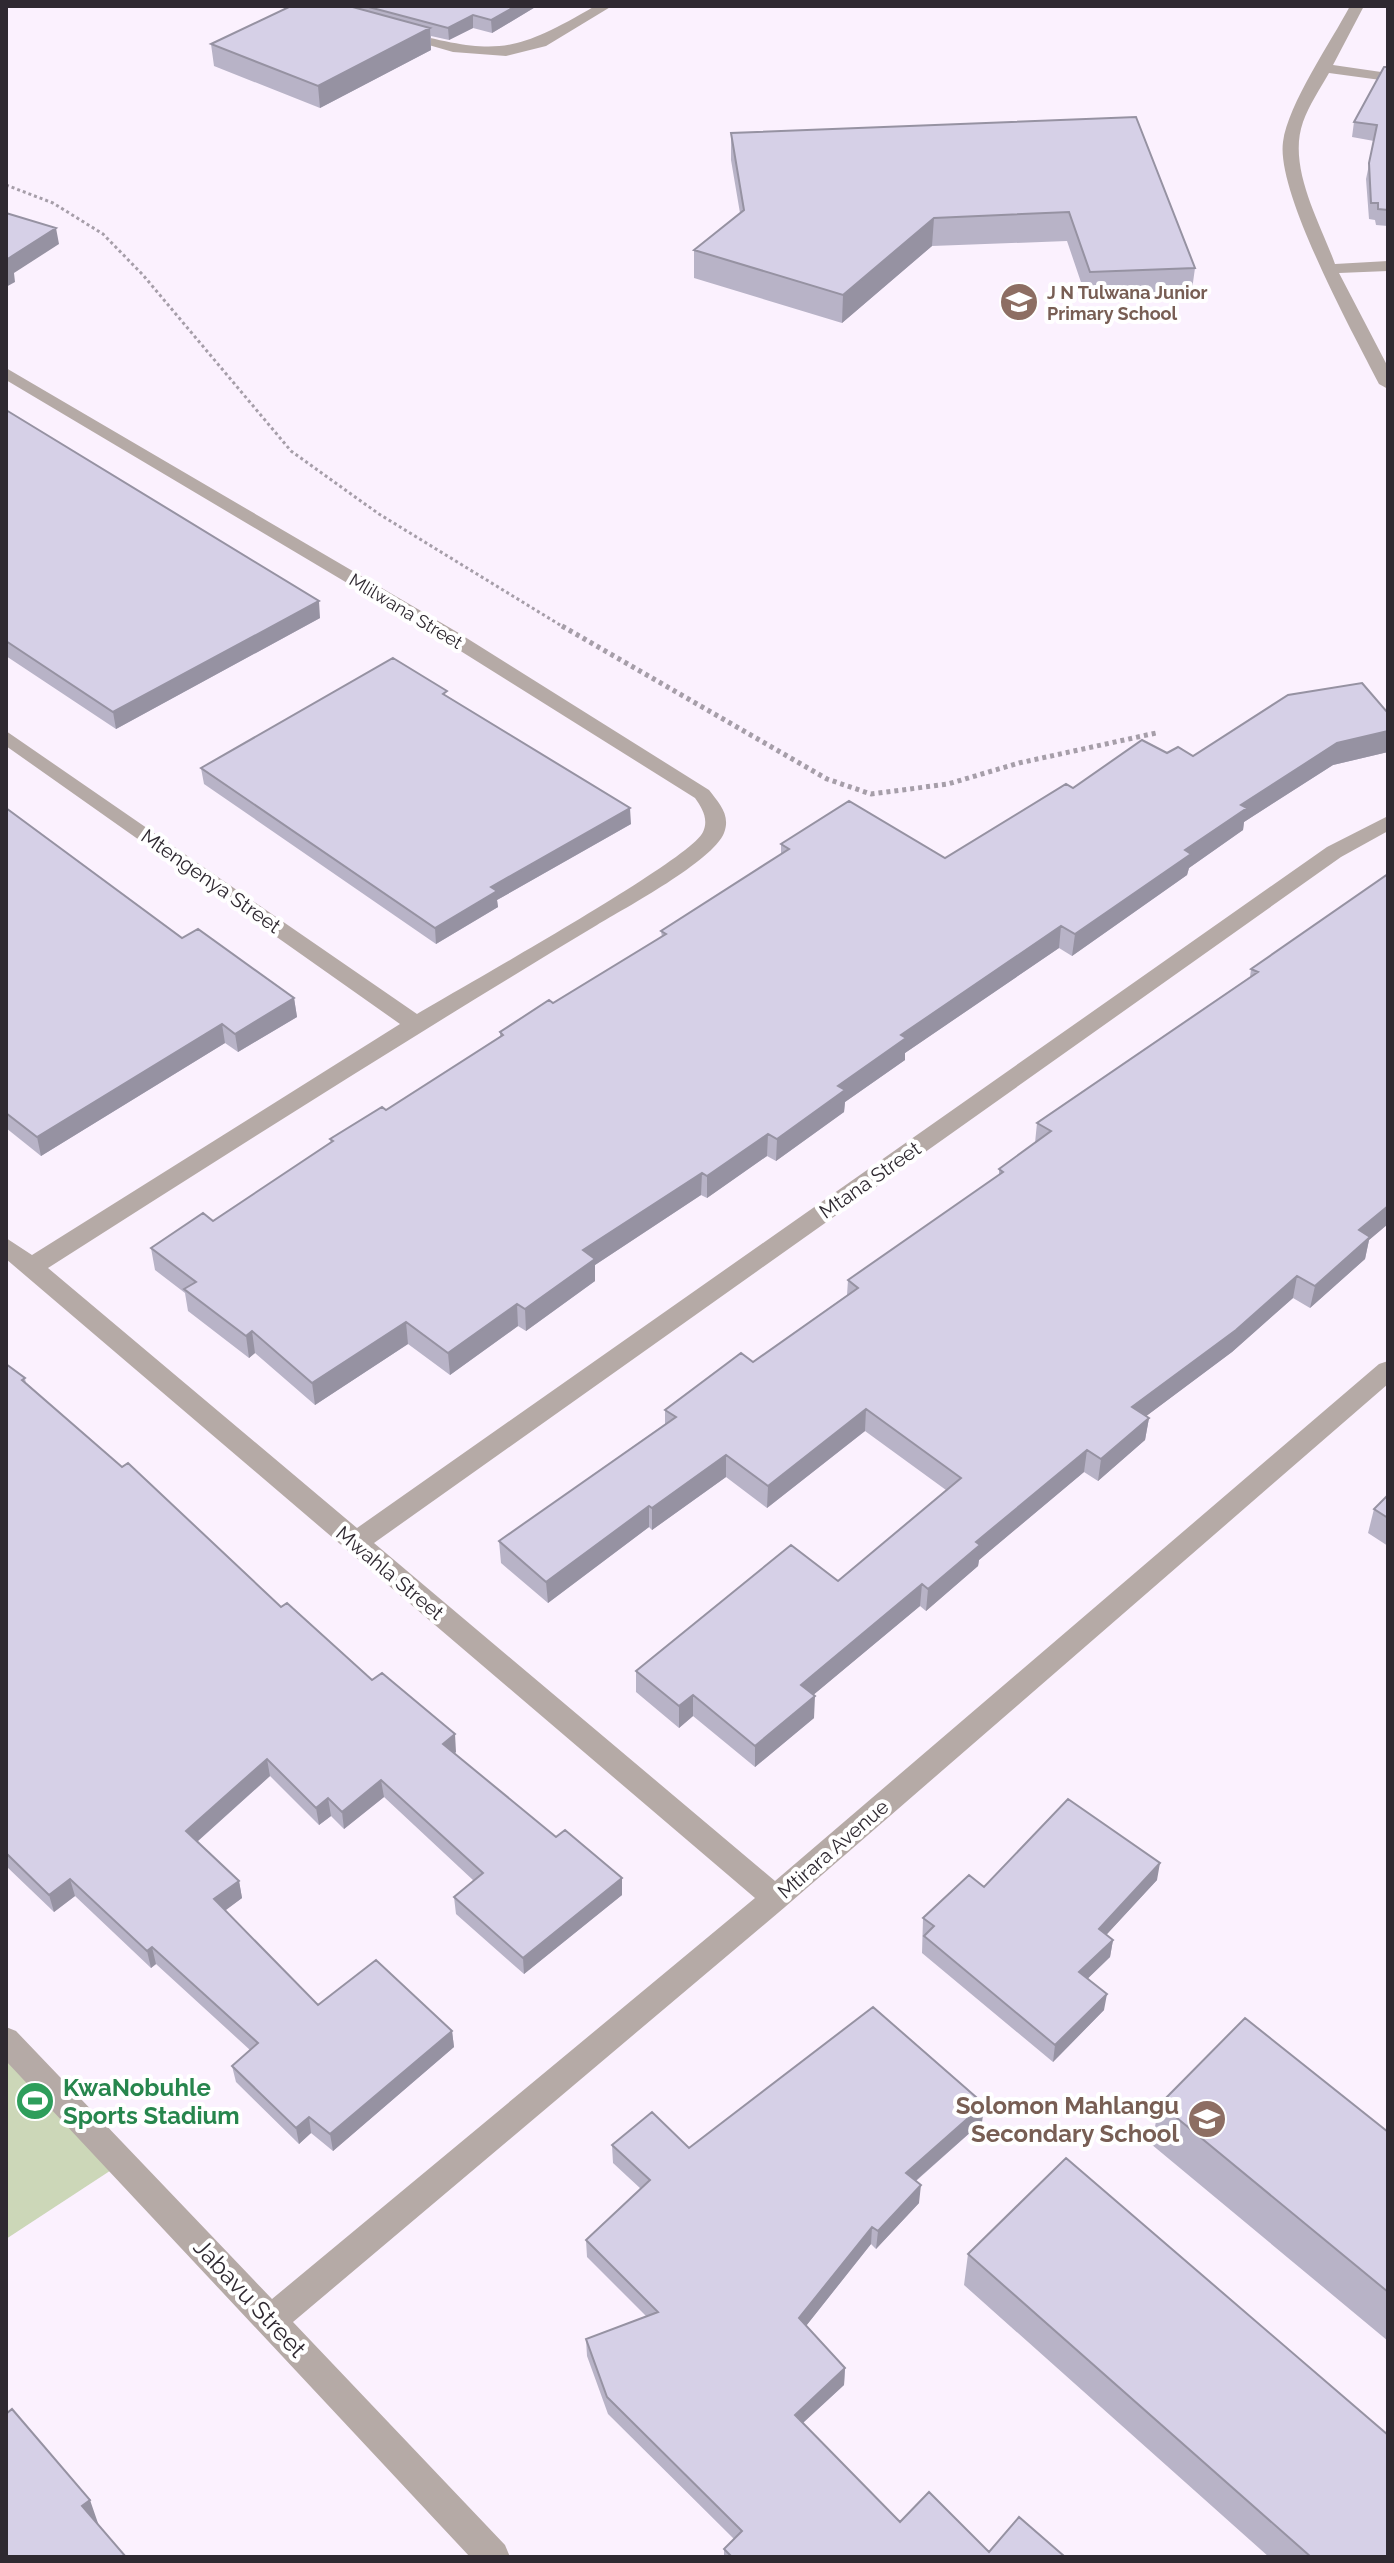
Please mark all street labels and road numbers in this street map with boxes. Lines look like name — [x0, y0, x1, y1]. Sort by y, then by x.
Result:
street label: Mlilwana Street — [346, 569, 466, 653]
street label: Mtengenya Street — [137, 824, 286, 938]
street label: Mtana Street — [815, 1136, 926, 1224]
street label: Mwahla Street — [331, 1521, 449, 1625]
street label: Mtirara Avenue — [773, 1794, 893, 1904]
street label: Jabavu Street — [188, 2233, 312, 2363]

